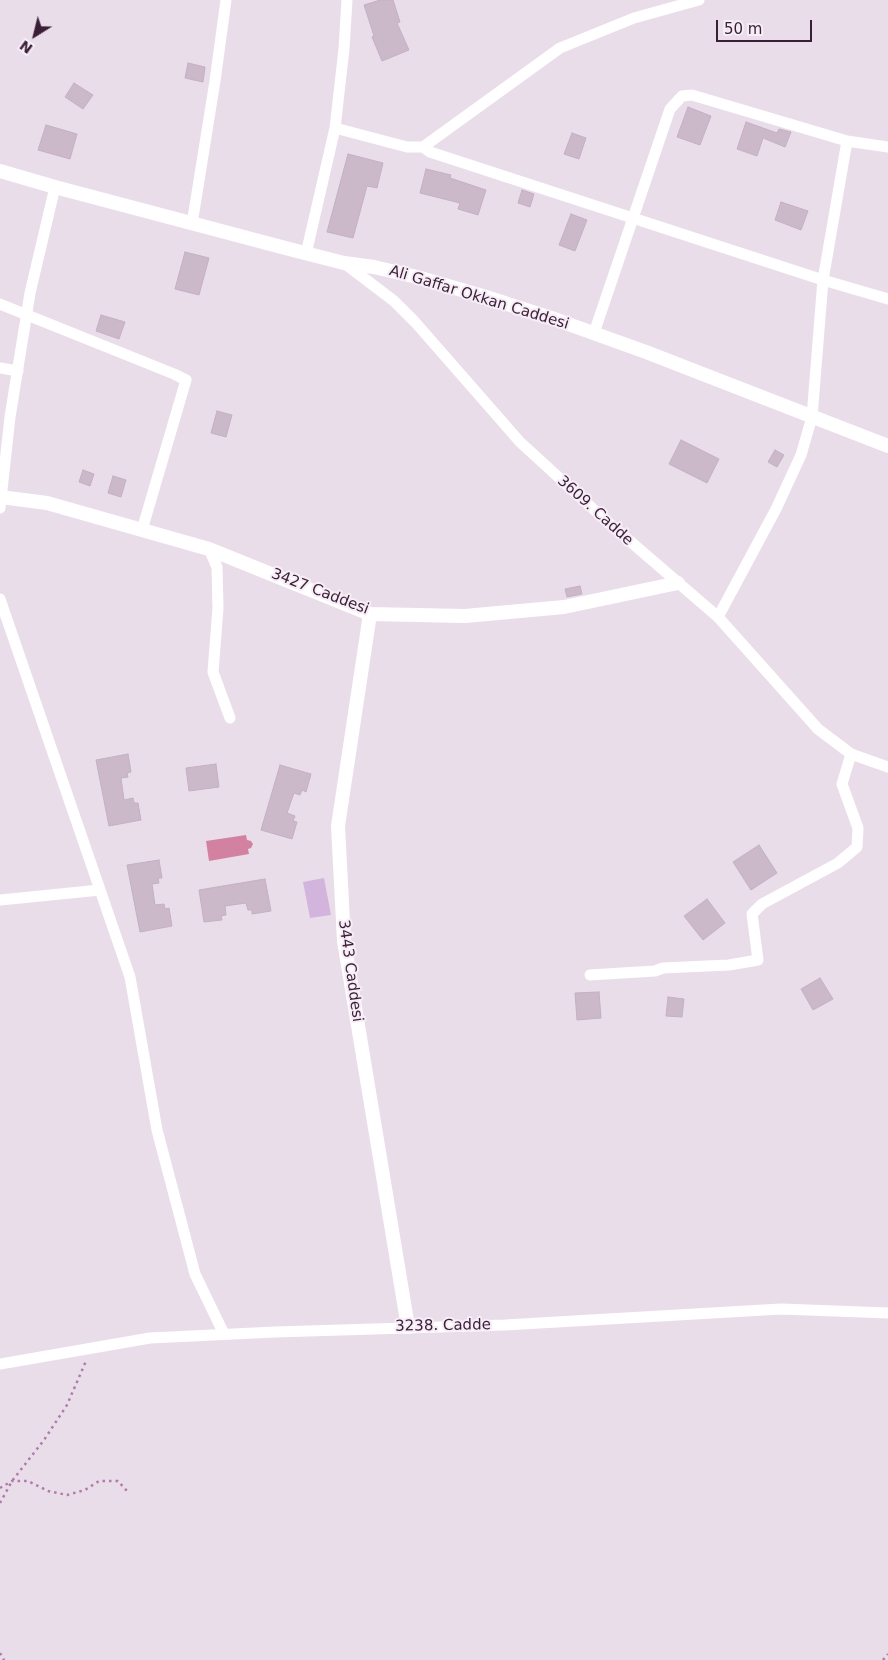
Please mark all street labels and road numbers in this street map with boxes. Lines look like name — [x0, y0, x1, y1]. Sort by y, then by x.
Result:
street label: Ali Gaffar Okkan Caddesi — [387, 262, 571, 334]
street label: 3609. Cadde — [553, 472, 637, 550]
street label: 3427 Caddesi — [269, 565, 371, 619]
street label: 3443 Caddesi — [334, 919, 366, 1023]
street label: 3238. Cadde — [395, 1316, 491, 1336]

